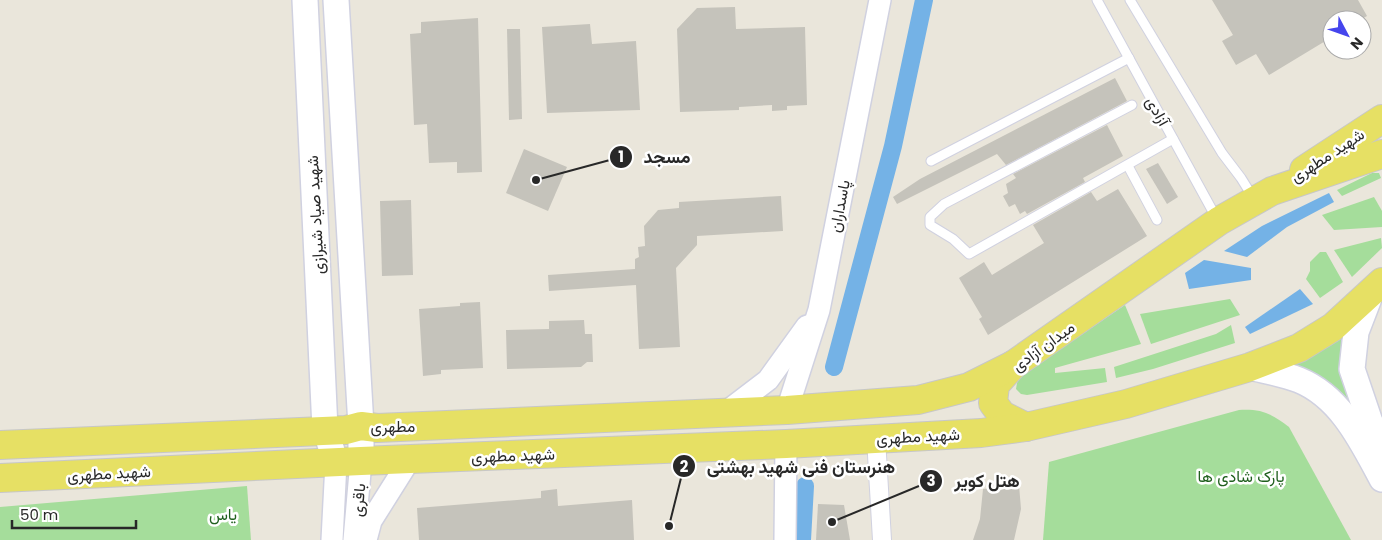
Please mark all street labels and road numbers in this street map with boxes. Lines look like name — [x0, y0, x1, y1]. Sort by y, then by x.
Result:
street label: آزادی — [1140, 92, 1176, 131]
street label: شهید مطهری — [1286, 123, 1369, 188]
street label: شهید صیاد شیرازی — [301, 155, 330, 275]
street label: پاسداران — [823, 178, 856, 234]
street label: میدان آزادی — [1007, 316, 1079, 377]
street label: مطهری — [371, 415, 415, 438]
street label: شهید مطهری — [876, 423, 961, 450]
street label: شهید مطهری — [471, 443, 555, 468]
street label: شهید مطهری — [67, 460, 152, 487]
street label: باقری — [346, 482, 371, 518]

